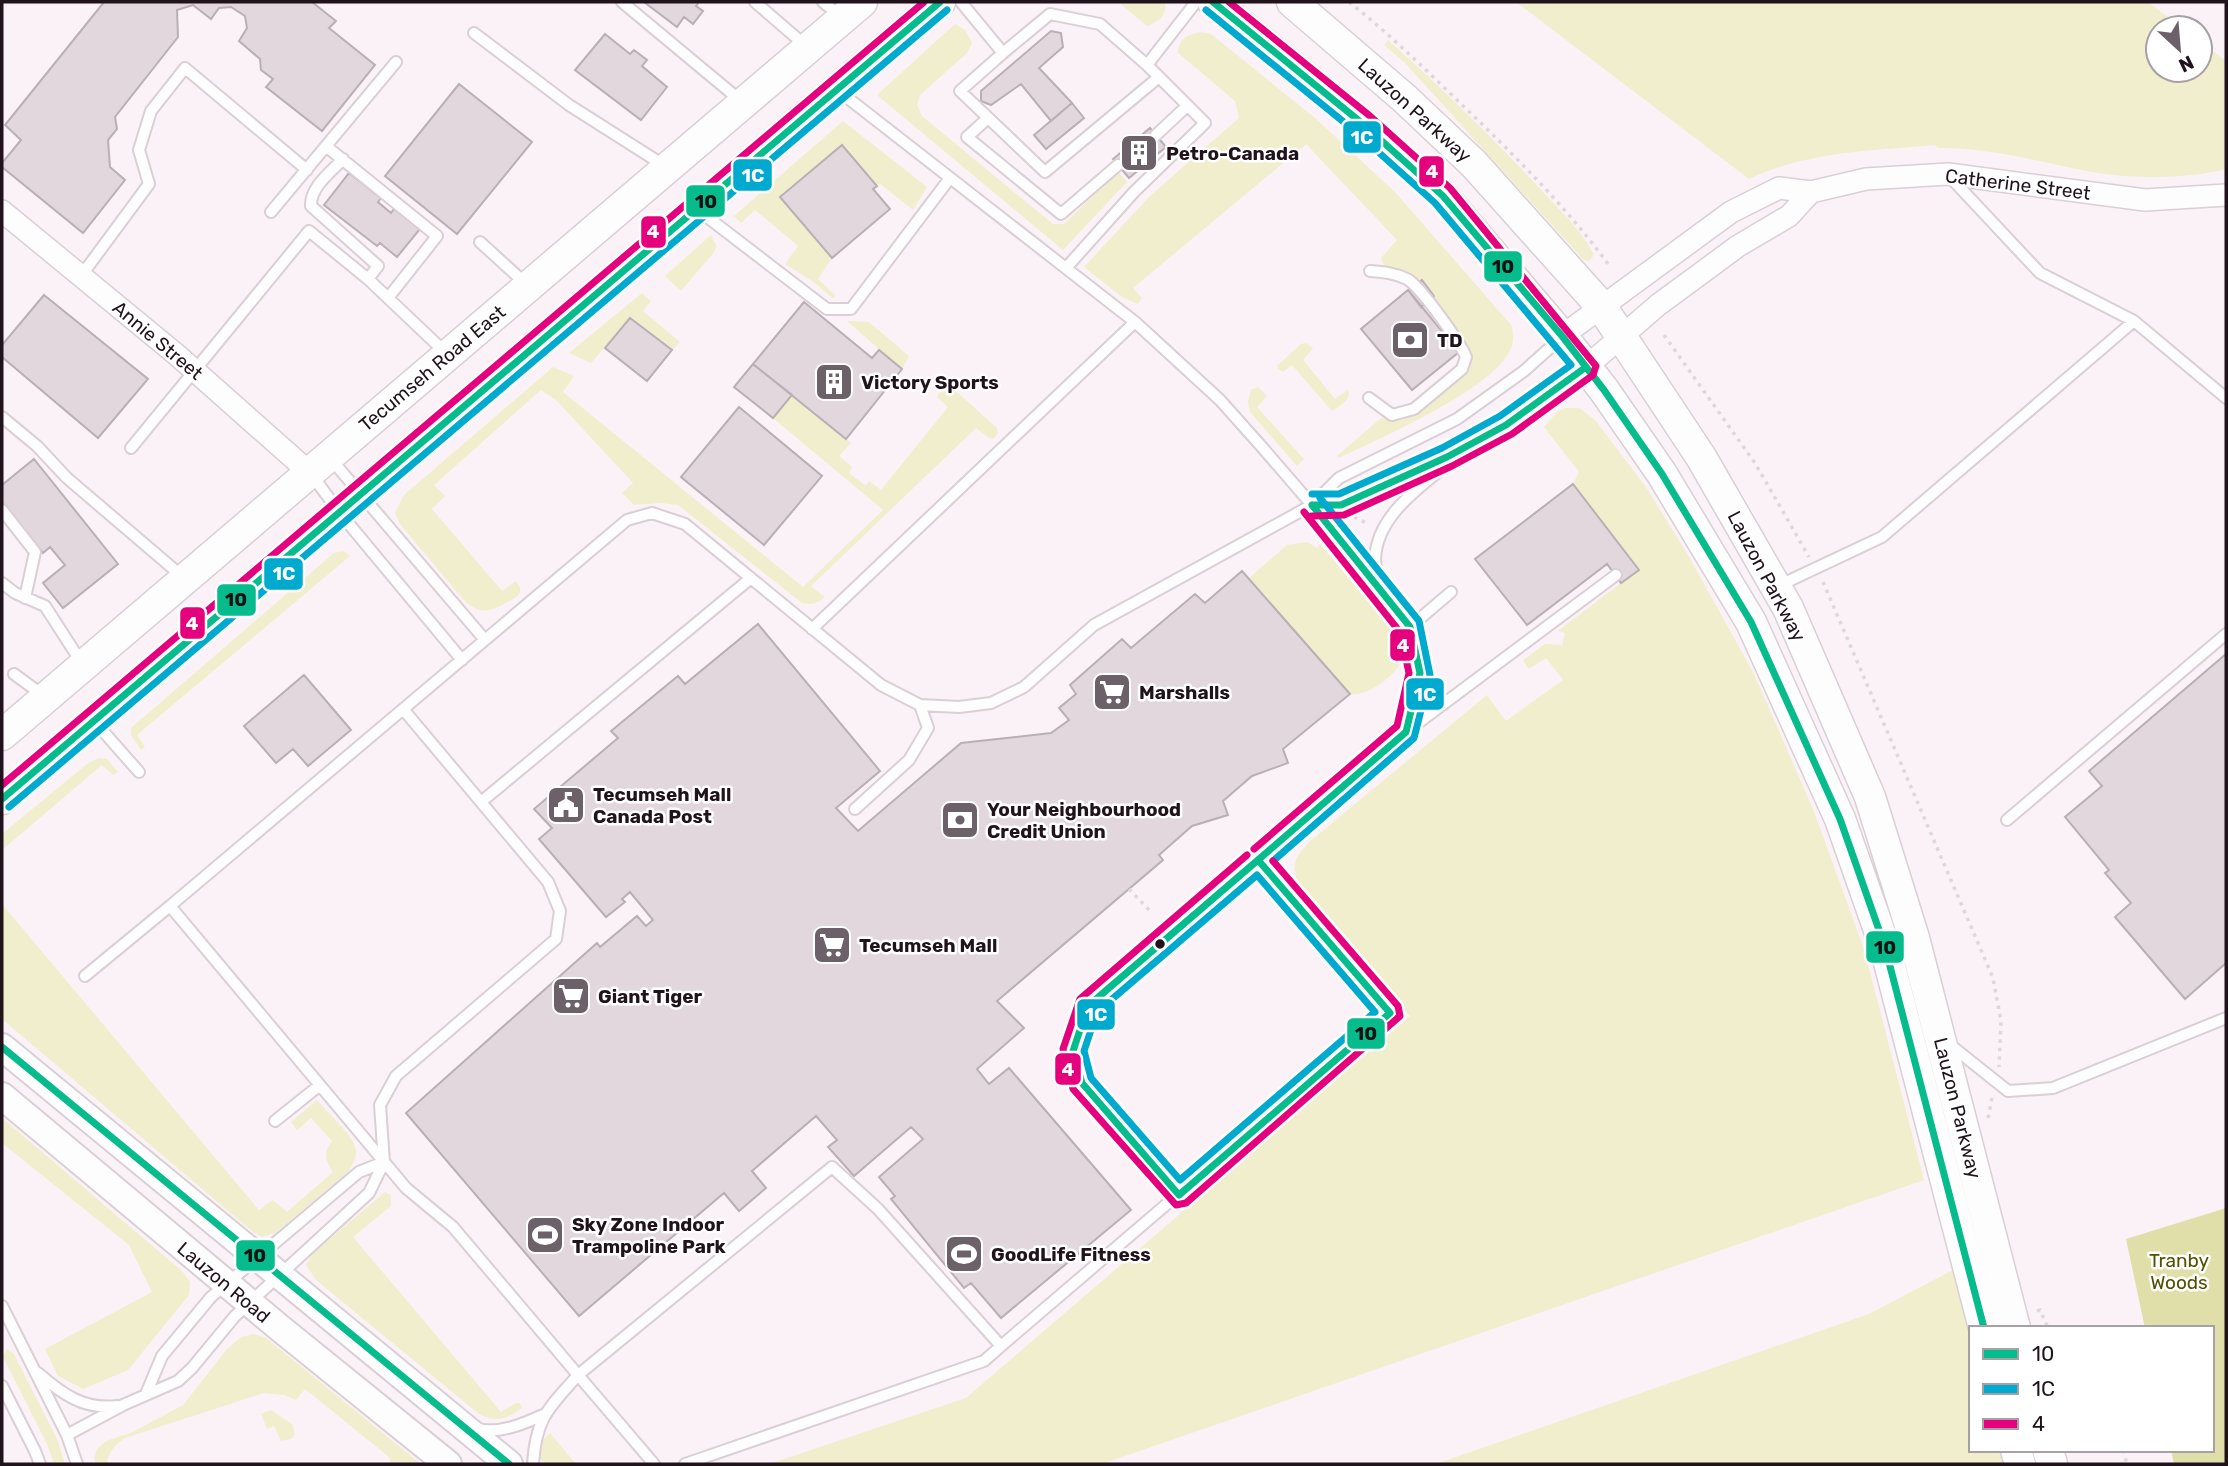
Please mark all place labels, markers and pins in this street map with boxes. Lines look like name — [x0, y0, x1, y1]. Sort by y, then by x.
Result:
building icon: Petro-Canada — [1118, 132, 1160, 174]
place label: Petro-Canada — [1166, 142, 1299, 165]
bank icon: TD — [1389, 319, 1431, 361]
place label: TD — [1437, 329, 1463, 352]
building icon: Victory Sports — [813, 361, 855, 403]
place label: Victory Sports — [861, 371, 999, 394]
supermarket icon: Marshalls — [1091, 671, 1133, 713]
place label: Marshalls — [1139, 681, 1230, 704]
place label: Tecumseh Mall Canada Post — [593, 783, 731, 828]
public building icon: Tecumseh Mall Canada Post — [545, 784, 587, 826]
place label: Your Neighbourhood Credit Union — [987, 798, 1181, 843]
bank icon: Your Neighbourhood Credit Union — [939, 799, 981, 841]
supermarket icon: Tecumseh Mall — [811, 924, 853, 966]
place label: Tecumseh Mall — [859, 934, 997, 957]
unlabelled marker — [1153, 937, 1167, 951]
supermarket icon: Giant Tiger — [550, 975, 592, 1017]
place label: Giant Tiger — [598, 985, 702, 1008]
place label: Sky Zone Indoor Trampoline Park — [572, 1213, 726, 1258]
sports icon: Sky Zone Indoor Trampoline Park — [524, 1214, 566, 1256]
sports icon: GoodLife Fitness — [943, 1233, 985, 1275]
place label: GoodLife Fitness — [991, 1243, 1151, 1266]

